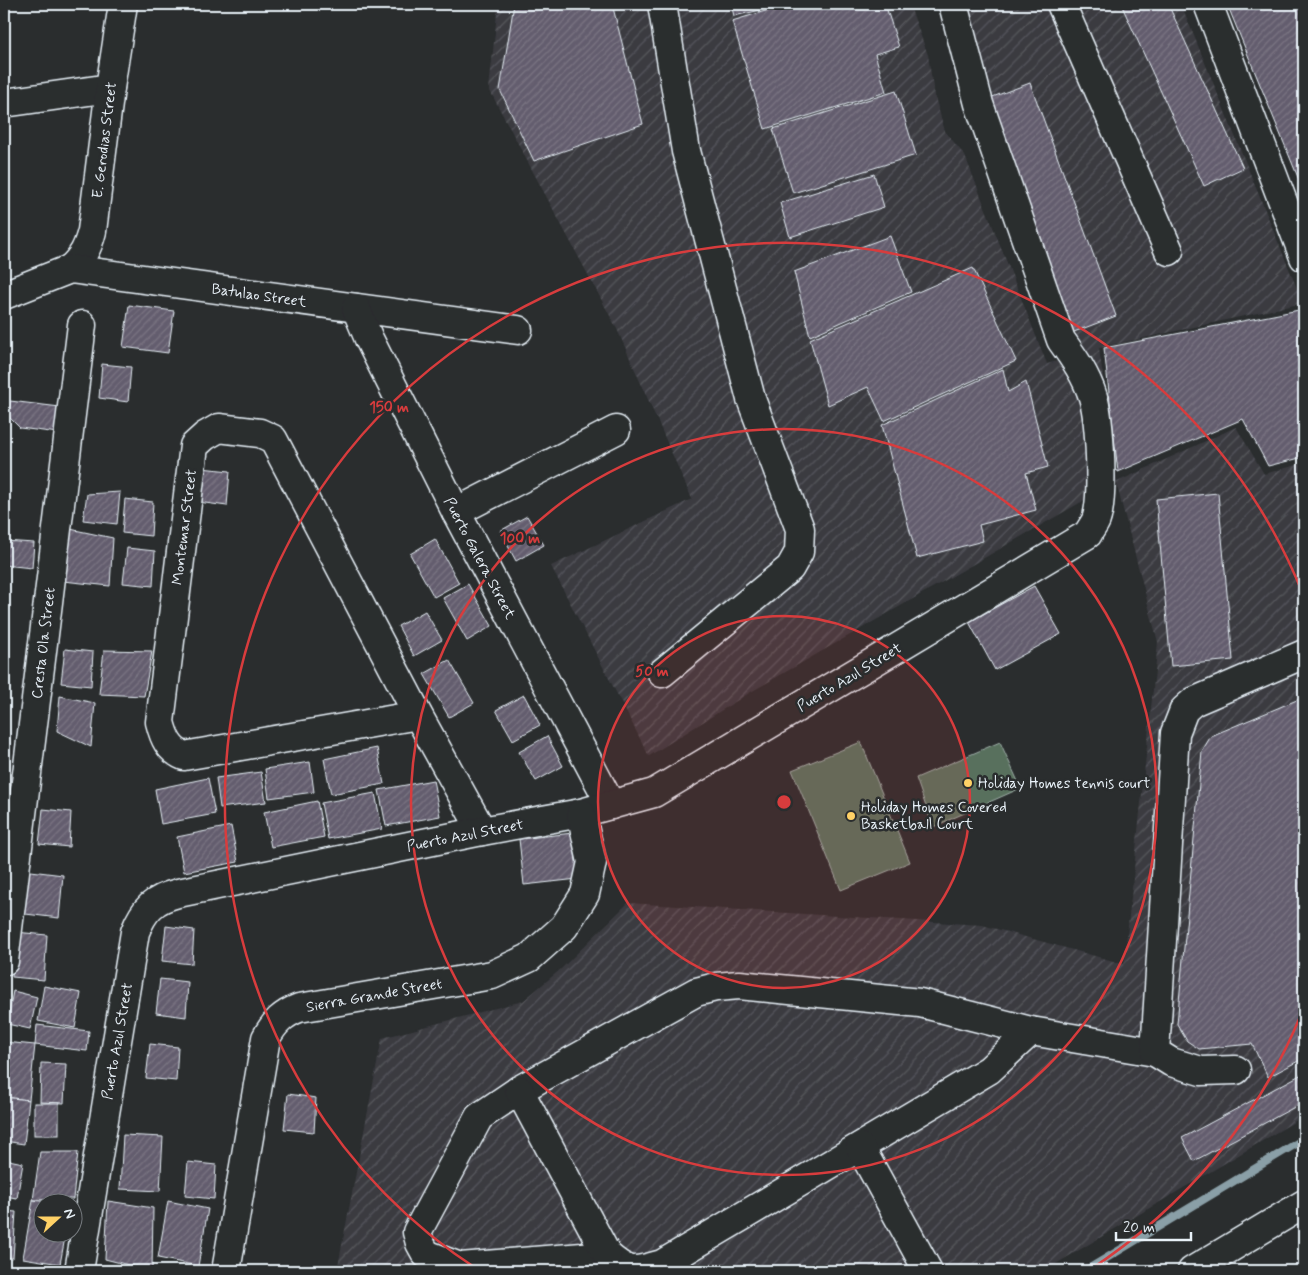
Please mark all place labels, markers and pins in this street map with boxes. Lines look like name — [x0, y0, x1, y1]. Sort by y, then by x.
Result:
place label: Holiday Homes tennis court — [978, 774, 1150, 794]
marker: Holiday Homes tennis court — [962, 777, 974, 789]
centre of rings — [775, 793, 793, 811]
place label: Holiday Homes Covered Basketball Court — [861, 798, 1007, 835]
marker: Holiday Homes Covered Basketball Court — [845, 810, 857, 822]

